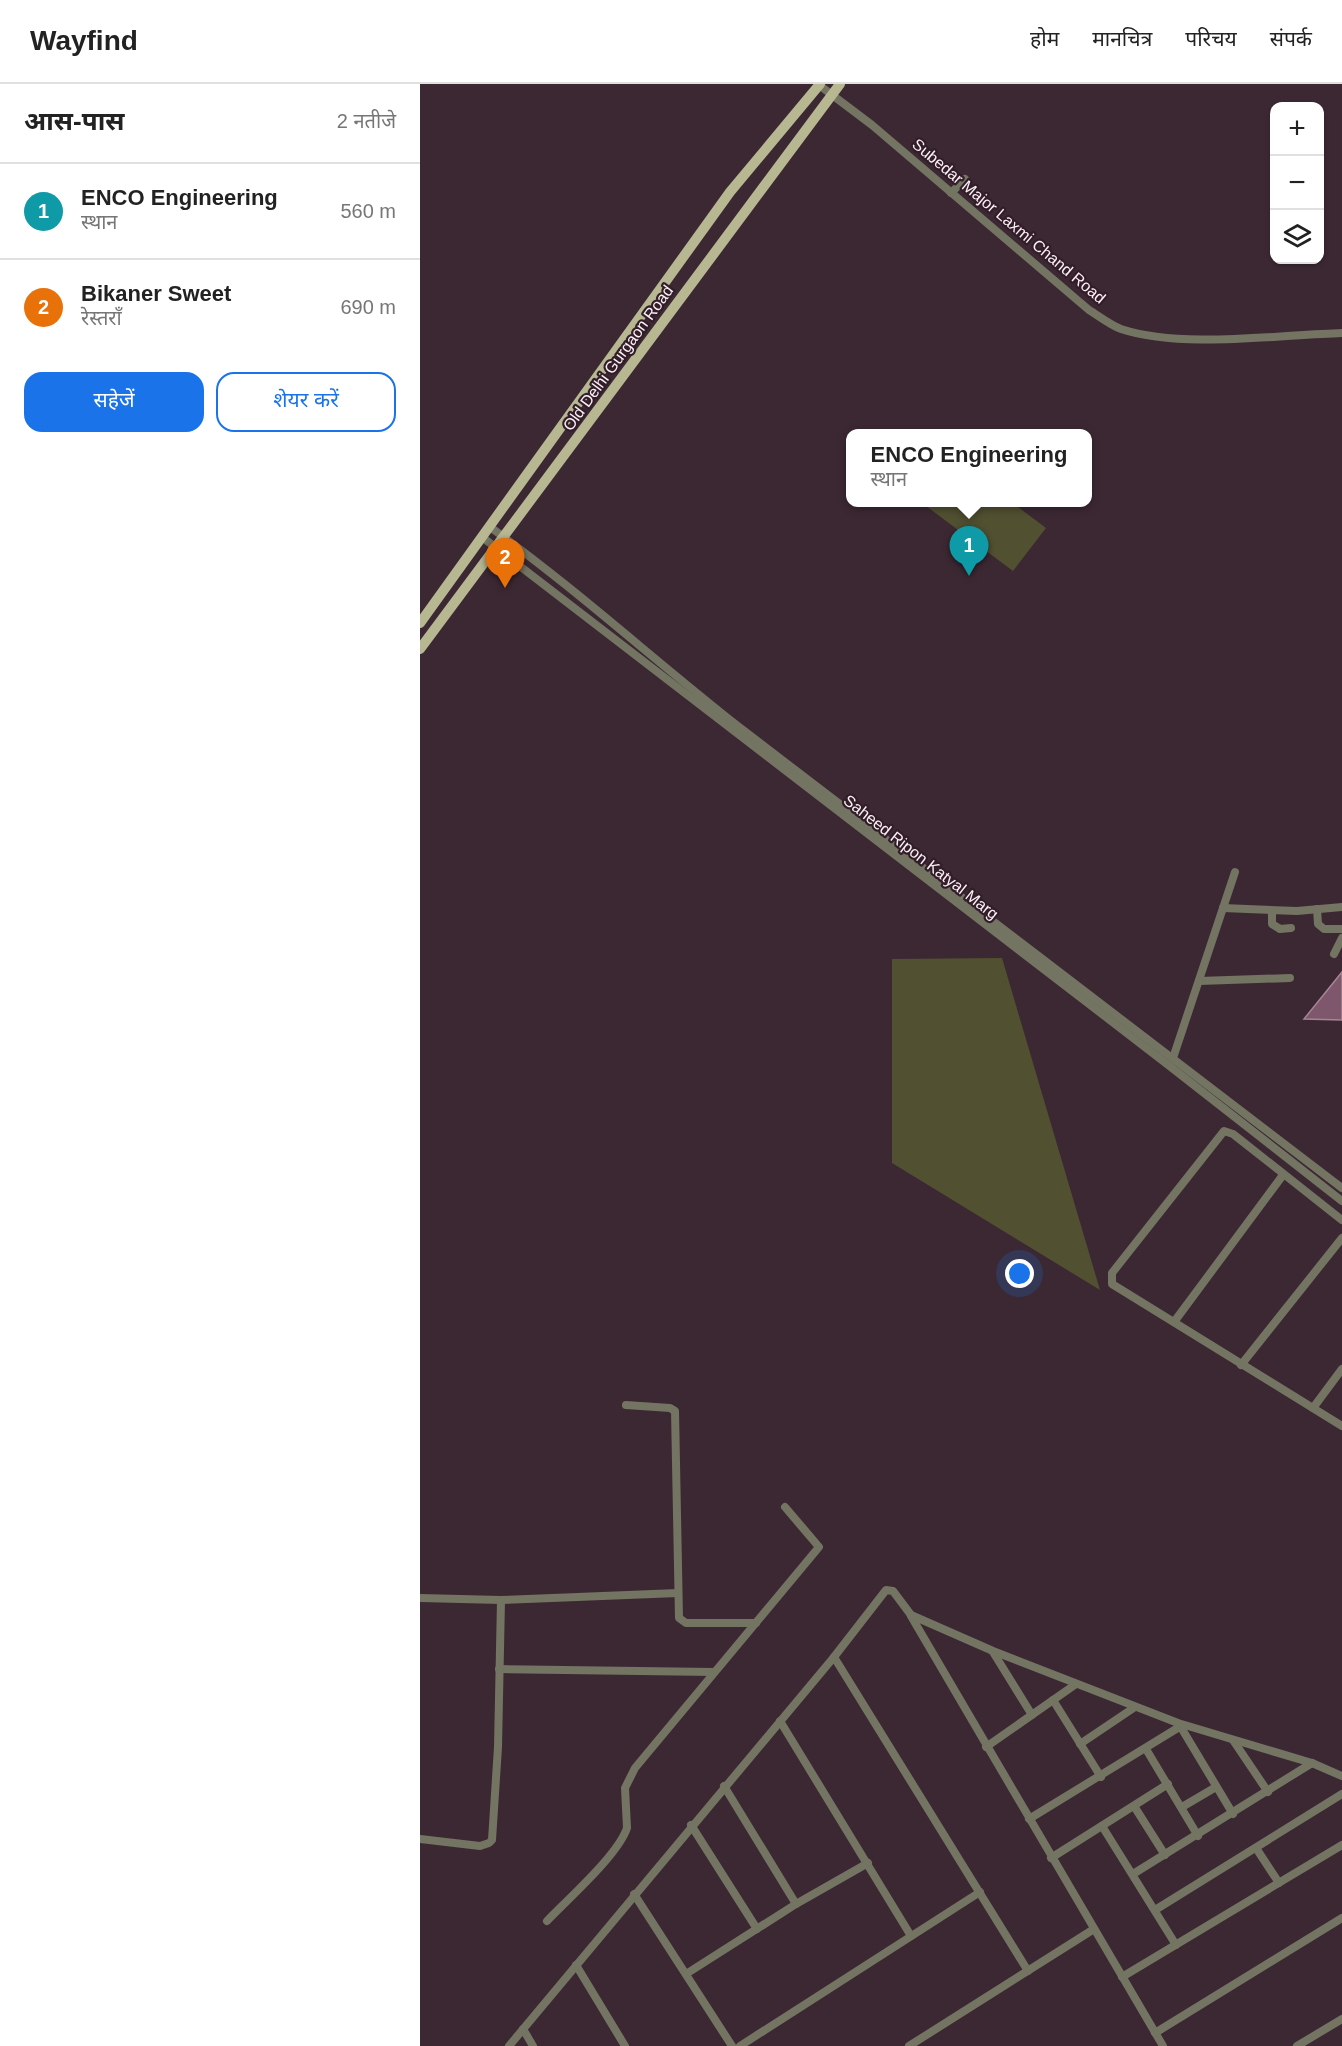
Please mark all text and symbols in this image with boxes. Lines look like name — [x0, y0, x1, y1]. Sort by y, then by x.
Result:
text: Wayfind — [30, 25, 138, 56]
text: होम — [1030, 27, 1059, 50]
text: मानचित्र — [1092, 27, 1152, 50]
text: परिचय — [1185, 27, 1237, 50]
text: संपर्क — [1270, 27, 1312, 50]
map controls — [1270, 102, 1324, 264]
button: + — [1270, 102, 1324, 156]
text: आस-पास — [24, 106, 124, 136]
text: 2 नतीजे — [337, 110, 396, 132]
street label: Subedar Major Laxmi Chand Road — [909, 135, 1109, 307]
button: − — [1270, 156, 1324, 210]
text: ENCO Engineering — [81, 185, 278, 210]
text: 1 — [38, 200, 49, 222]
text: 560 m — [340, 200, 396, 222]
button: layers — [1270, 210, 1324, 264]
text: स्थान — [81, 211, 117, 233]
text: Bikaner Sweet — [81, 281, 231, 306]
street label: Old Delhi Gurgaon Road — [560, 282, 676, 434]
text: 2 — [38, 296, 49, 318]
text: 690 m — [340, 296, 396, 318]
text: रेस्तराँ — [81, 307, 122, 329]
button: सहेजें — [24, 372, 204, 432]
button: शेयर करें — [216, 372, 396, 432]
popup — [846, 429, 1092, 507]
text: ENCO Engineering — [871, 442, 1067, 467]
text: स्थान — [871, 468, 907, 490]
pin: 1 — [950, 526, 988, 576]
pin: 2 — [486, 538, 524, 588]
street label: Saheed Ripon Katyal Marg — [840, 791, 1002, 923]
your location — [1005, 1259, 1034, 1288]

